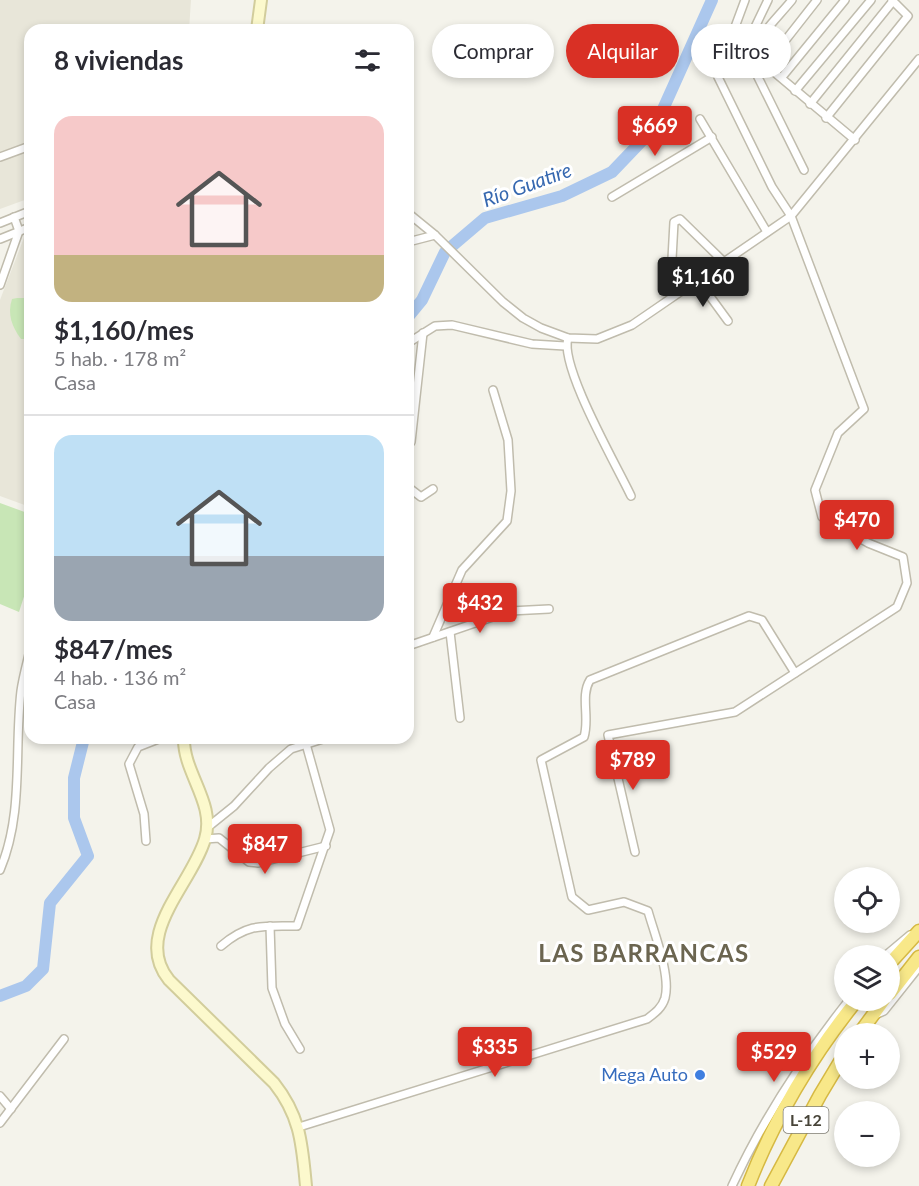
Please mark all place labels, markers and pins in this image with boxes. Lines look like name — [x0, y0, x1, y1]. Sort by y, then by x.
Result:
pin: $669 — [619, 106, 691, 157]
pin: $1,160 — [654, 257, 752, 308]
pin: $470 — [821, 500, 893, 551]
pin: $432 — [444, 583, 516, 634]
pin: $789 — [597, 740, 669, 791]
pin: $847 — [229, 824, 301, 875]
pin: $335 — [459, 1027, 531, 1078]
pin: $529 — [738, 1032, 810, 1083]
place label: Mega Auto — [601, 1063, 688, 1085]
marker: Mega Auto — [693, 1068, 707, 1082]

